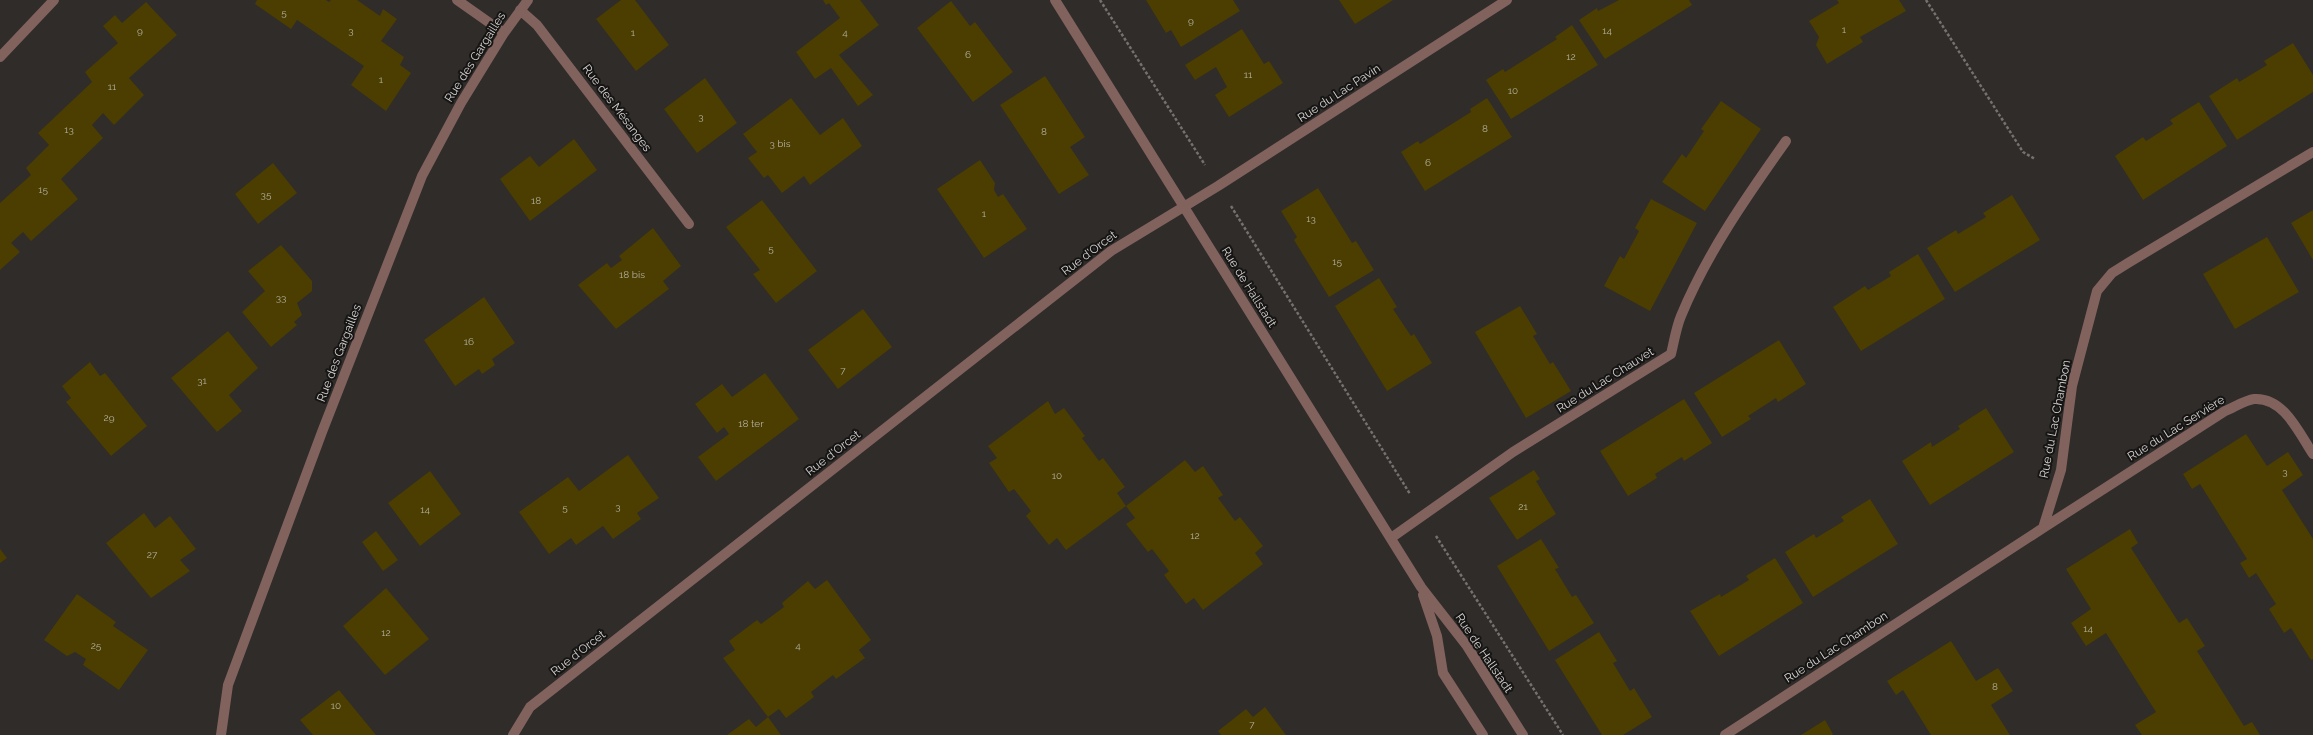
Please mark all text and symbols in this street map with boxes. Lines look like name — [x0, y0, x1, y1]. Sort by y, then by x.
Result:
house number: 5 — [281, 7, 287, 18]
street label: Rue des Gargailles — [442, 9, 508, 105]
house number: 9 — [1188, 15, 1194, 26]
house number: 1 — [1842, 24, 1847, 35]
house number: 9 — [137, 25, 143, 36]
house number: 3 — [348, 25, 354, 36]
house number: 14 — [1602, 25, 1612, 36]
house number: 1 — [631, 27, 636, 38]
house number: 4 — [842, 27, 848, 38]
house number: 6 — [965, 49, 971, 60]
house number: 12 — [1566, 51, 1576, 62]
street label: Rue du Lac Pavin — [1295, 61, 1383, 125]
street label: Rue des Mésanges — [580, 62, 654, 154]
house number: 11 — [1244, 69, 1253, 80]
house number: 1 — [379, 74, 384, 85]
house number: 11 — [108, 81, 117, 92]
house number: 10 — [1508, 85, 1518, 96]
house number: 3 — [698, 111, 704, 122]
house number: 8 — [1482, 123, 1488, 134]
house number: 13 — [64, 124, 74, 135]
house number: 8 — [1041, 126, 1047, 137]
house number: 3 bis — [769, 138, 791, 149]
house number: 6 — [1425, 157, 1431, 168]
house number: 15 — [38, 184, 48, 195]
house number: 35 — [261, 189, 272, 200]
house number: 18 — [531, 195, 541, 206]
house number: 1 — [982, 208, 987, 219]
house number: 13 — [1306, 213, 1316, 224]
street label: Rue d'Orcet — [1059, 228, 1119, 278]
house number: 5 — [768, 243, 774, 254]
street label: Rue de Hallstadt — [1219, 244, 1279, 330]
house number: 15 — [1332, 256, 1342, 267]
house number: 18 bis — [619, 269, 645, 280]
house number: 33 — [276, 292, 286, 303]
street label: Rue des Gargailles — [314, 302, 364, 404]
house number: 16 — [464, 336, 474, 347]
street label: Rue du Lac Chauvet — [1554, 344, 1656, 416]
street label: Rue du Lac Chambon — [2037, 359, 2073, 479]
house number: 7 — [840, 365, 846, 376]
house number: 31 — [197, 375, 208, 386]
street label: Rue du Lac Servière — [2125, 393, 2227, 463]
house number: 29 — [103, 412, 115, 423]
house number: 18 ter — [738, 418, 764, 429]
street label: Rue d'Orcet — [803, 427, 863, 479]
house number: 3 — [2282, 466, 2288, 477]
house number: 10 — [1052, 470, 1062, 481]
house number: 3 — [615, 501, 621, 512]
house number: 21 — [1518, 501, 1528, 512]
house number: 5 — [562, 502, 568, 513]
house number: 14 — [420, 504, 430, 515]
house number: 12 — [1190, 530, 1200, 541]
house number: 27 — [147, 549, 158, 560]
street label: Rue du Lac Chambon — [1782, 608, 1890, 686]
street label: Rue de Hallstadt — [1452, 611, 1516, 695]
house number: 14 — [2083, 623, 2093, 634]
house number: 12 — [381, 627, 391, 638]
street label: Rue d'Orcet — [548, 627, 608, 679]
house number: 25 — [91, 640, 102, 651]
house number: 4 — [795, 640, 801, 651]
house number: 8 — [1992, 681, 1998, 692]
house number: 10 — [331, 700, 341, 711]
house number: 7 — [1249, 719, 1255, 730]

